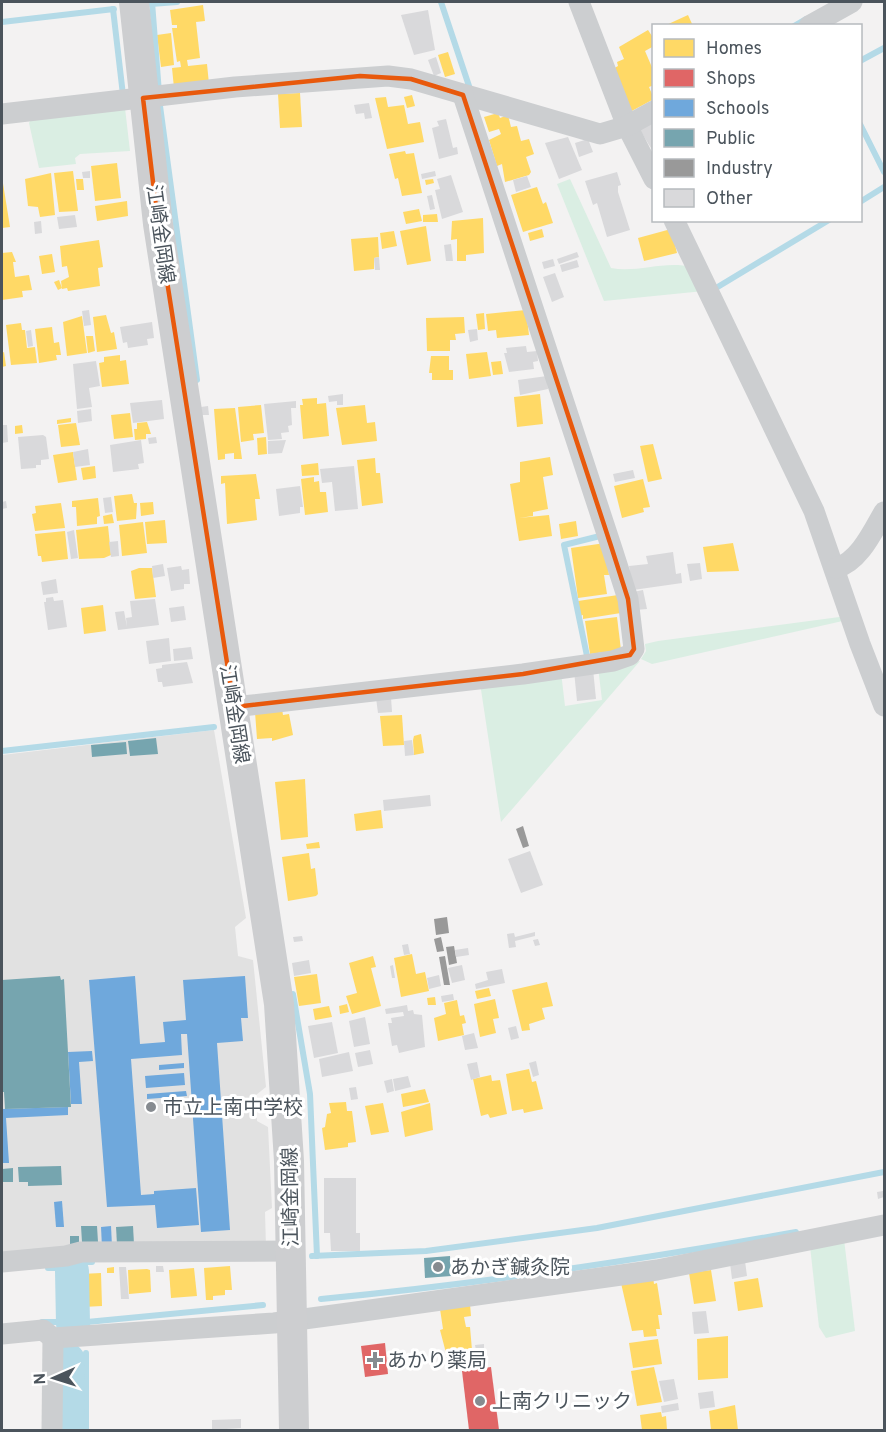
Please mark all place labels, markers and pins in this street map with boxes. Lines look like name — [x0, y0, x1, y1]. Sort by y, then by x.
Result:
place label: 市立上南中学校 — [163, 1096, 303, 1122]
marker: 市立上南中学校 — [144, 1100, 158, 1114]
place label: あかぎ鍼灸院 — [450, 1256, 570, 1282]
marker: あかぎ鍼灸院 — [431, 1260, 445, 1274]
place label: あかり薬局 — [387, 1349, 487, 1375]
marker: あかり薬局 — [368, 1353, 382, 1367]
place label: 上南クリニック — [492, 1390, 632, 1416]
marker: 上南クリニック — [473, 1394, 487, 1408]

